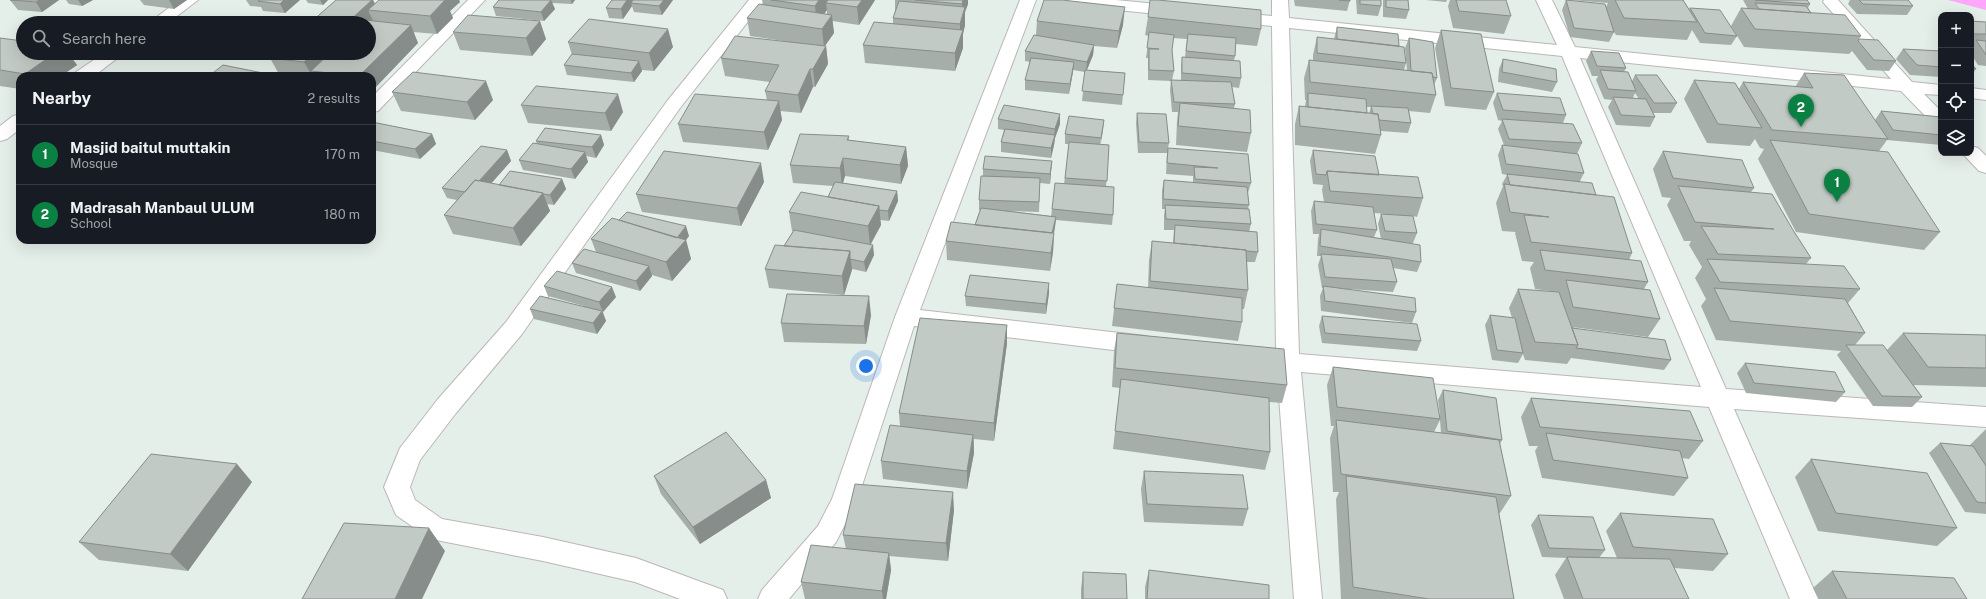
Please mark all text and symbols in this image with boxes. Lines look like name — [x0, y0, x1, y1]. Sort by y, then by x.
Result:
map controls — [1938, 12, 1974, 156]
button: + — [1938, 12, 1974, 48]
search box — [16, 16, 376, 60]
icon: search — [30, 27, 52, 49]
text: Search here — [62, 30, 146, 47]
button: − — [1938, 48, 1974, 84]
button: locate — [1938, 84, 1974, 120]
text: Nearby — [32, 88, 91, 108]
text: 2 results — [308, 91, 360, 106]
pin: 2 — [1788, 94, 1814, 127]
button: layers — [1938, 120, 1974, 156]
text: Masjid baitul muttakin — [70, 139, 230, 156]
text: 1 — [42, 147, 48, 162]
text: 170 m — [325, 147, 360, 162]
text: Mosque — [70, 156, 118, 171]
pin: 1 — [1824, 169, 1850, 202]
text: Madrasah Manbaul ULUM — [70, 199, 254, 216]
text: 2 — [41, 207, 49, 222]
text: 180 m — [324, 207, 360, 222]
text: School — [70, 216, 112, 231]
your location — [856, 356, 876, 376]

